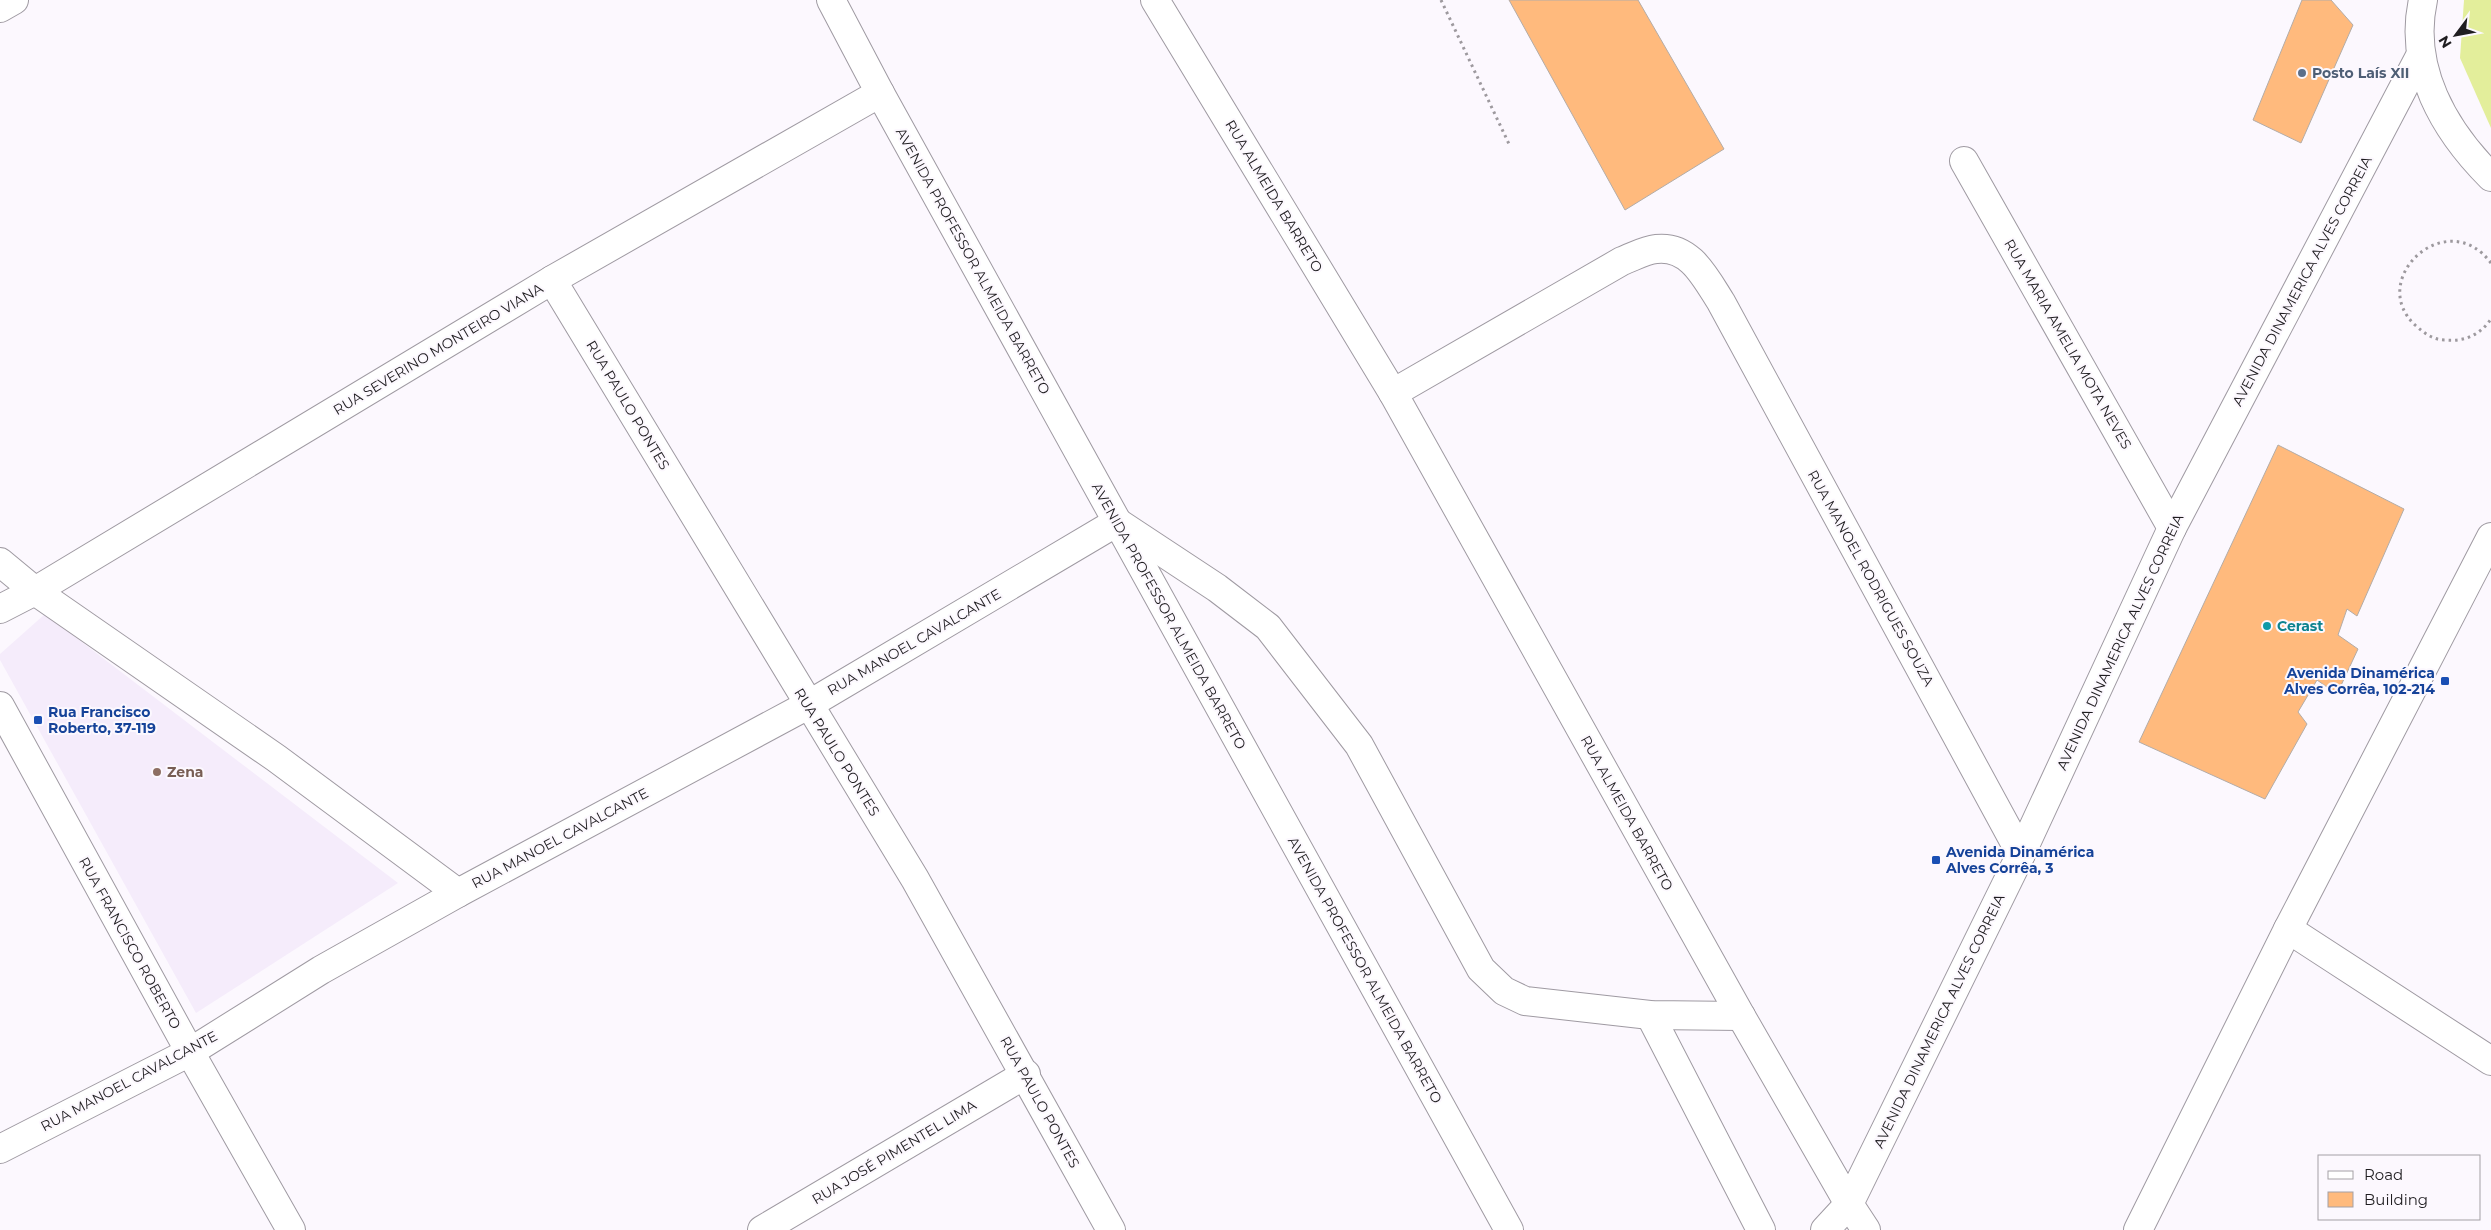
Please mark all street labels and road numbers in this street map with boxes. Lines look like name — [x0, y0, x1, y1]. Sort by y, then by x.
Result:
street label: RUA ALMEIDA BARRETO — [1221, 116, 1327, 276]
street label: AVENIDA PROFESSOR ALMEIDA BARRETO — [892, 125, 1054, 398]
street label: AVENIDA DINAMERICA ALVES CORREIA — [2228, 152, 2376, 409]
street label: RUA MARIA AMELIA MOTA NEVES — [2000, 236, 2136, 452]
street label: RUA SEVERINO MONTEIRO VIANA — [330, 279, 547, 419]
street label: RUA PAULO PONTES — [582, 337, 674, 473]
street label: RUA MANOEL RODRIGUES SOUZA — [1804, 467, 1939, 690]
street label: AVENIDA PROFESSOR ALMEIDA BARRETO — [1088, 480, 1250, 753]
street label: AVENIDA DINAMERICA ALVES CORREIA — [2053, 510, 2188, 773]
street label: RUA MANOEL CAVALCANTE — [824, 585, 1004, 699]
street label: RUA PAULO PONTES — [790, 685, 884, 819]
street label: RUA ALMEIDA BARRETO — [1577, 732, 1677, 894]
street label: RUA MANOEL CAVALCANTE — [469, 784, 651, 892]
street label: AVENIDA PROFESSOR ALMEIDA BARRETO — [1284, 834, 1446, 1107]
street label: RUA FRANCISCO ROBERTO — [75, 854, 185, 1032]
street label: AVENIDA DINAMERICA ALVES CORREIA — [1869, 890, 2009, 1151]
street label: RUA MANOEL CAVALCANTE — [38, 1027, 220, 1135]
street label: RUA PAULO PONTES — [996, 1033, 1084, 1171]
street label: RUA JOSÉ PIMENTEL LIMA — [809, 1095, 980, 1208]

